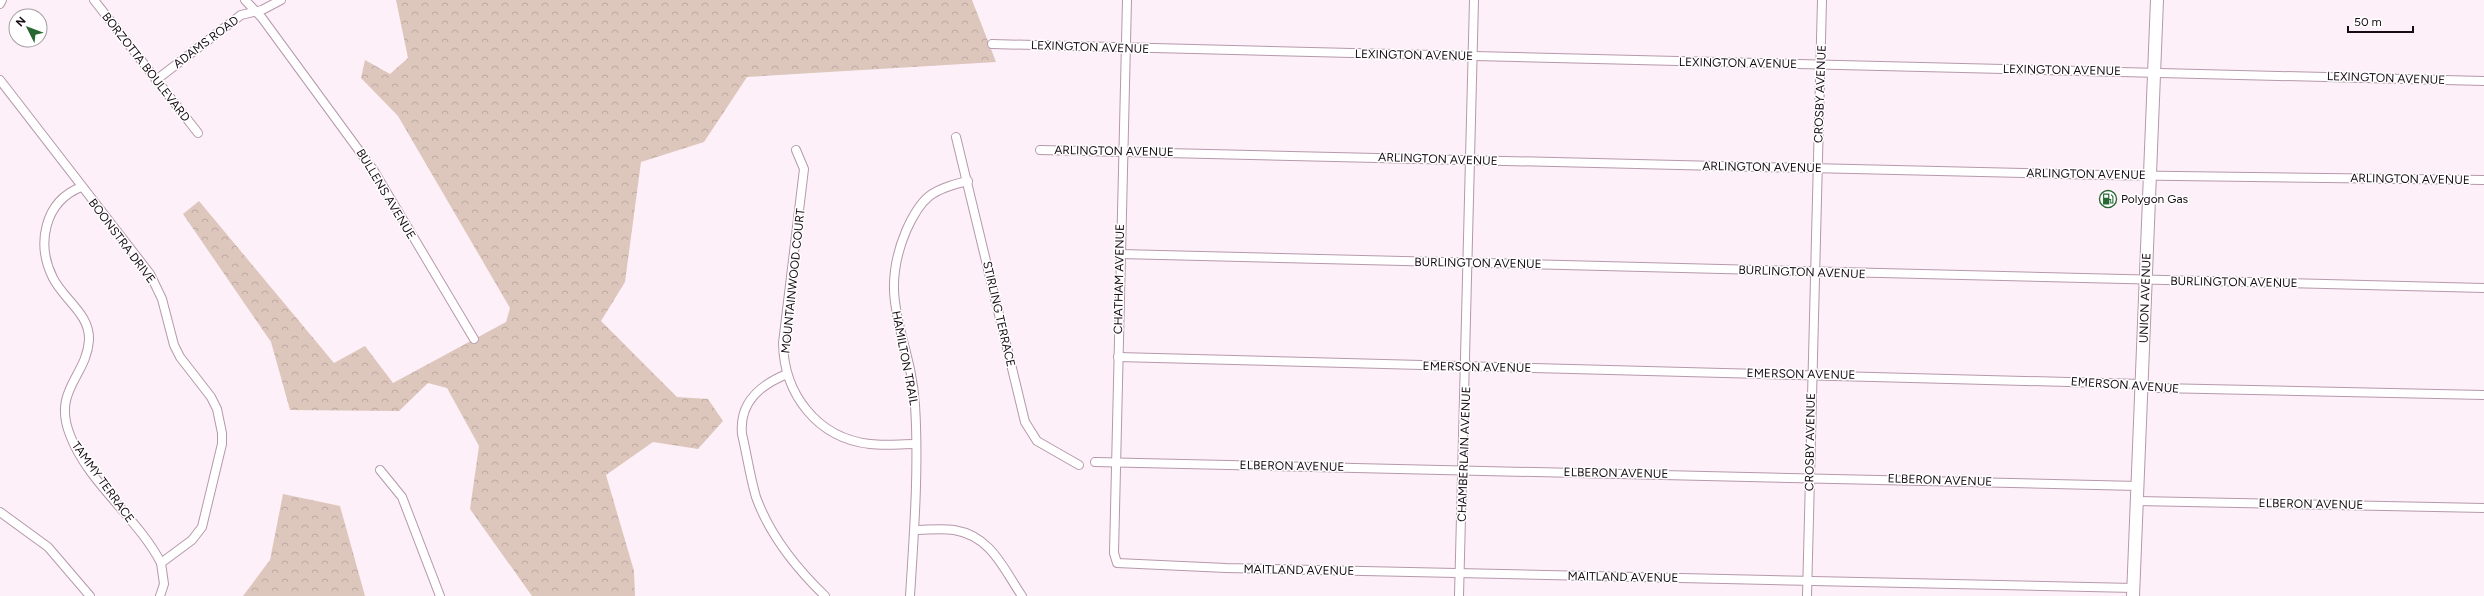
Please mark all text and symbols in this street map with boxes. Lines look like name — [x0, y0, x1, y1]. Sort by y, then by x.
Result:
north arrow — [8, 8, 48, 48]
scale bar — [2348, 8, 2413, 34]
street label: BORZOTTA BOULEVARD — [99, 10, 193, 124]
street label: ADAMS ROAD — [171, 13, 241, 71]
text: N — [13, 14, 29, 29]
text: 50 m — [2354, 15, 2382, 29]
street label: LEXINGTON AVENUE — [1031, 38, 1149, 56]
street label: CROSBY AVENUE — [1811, 45, 1829, 143]
street label: LEXINGTON AVENUE — [1355, 47, 1473, 63]
street label: LEXINGTON AVENUE — [1679, 55, 1797, 71]
street label: LEXINGTON AVENUE — [2003, 62, 2121, 78]
street label: LEXINGTON AVENUE — [2327, 69, 2445, 87]
street label: ARLINGTON AVENUE — [1054, 143, 1174, 159]
street label: BULLENS AVENUE — [353, 146, 419, 242]
street label: ARLINGTON AVENUE — [1378, 150, 1498, 168]
street label: ARLINGTON AVENUE — [1702, 159, 1822, 175]
street label: ARLINGTON AVENUE — [2026, 166, 2146, 182]
street label: ARLINGTON AVENUE — [2350, 171, 2470, 187]
fuel station icon: Polygon Gas — [2098, 189, 2118, 209]
place label: Polygon Gas — [2121, 192, 2189, 206]
street label: BOONSTRA DRIVE — [86, 196, 158, 286]
street label: MOUNTAINWOOD COURT — [778, 207, 808, 354]
street label: CHATHAM AVENUE — [1111, 224, 1127, 334]
street label: UNION AVENUE — [2136, 253, 2154, 343]
street label: BURLINGTON AVENUE — [1414, 255, 1542, 271]
street label: STIRLING TERRACE — [980, 260, 1018, 368]
street label: BURLINGTON AVENUE — [1738, 263, 1866, 281]
street label: BURLINGTON AVENUE — [2170, 274, 2298, 290]
street label: HAMILTON TRAIL — [889, 310, 921, 407]
street label: EMERSON AVENUE — [1423, 359, 1531, 375]
street label: EMERSON AVENUE — [1747, 366, 1855, 382]
street label: EMERSON AVENUE — [2070, 374, 2180, 396]
street label: CHAMBERLAIN AVENUE — [1455, 386, 1473, 522]
street label: CROSBY AVENUE — [1802, 393, 1818, 491]
street label: TAMMY TERRACE — [69, 439, 137, 525]
street label: ELBERON AVENUE — [1240, 458, 1344, 474]
street label: ELBERON AVENUE — [1564, 465, 1668, 481]
street label: ELBERON AVENUE — [1887, 471, 1993, 489]
street label: ELBERON AVENUE — [2259, 496, 2363, 512]
street label: MAITLAND AVENUE — [1243, 562, 1355, 578]
street label: MAITLAND AVENUE — [1567, 569, 1679, 585]

